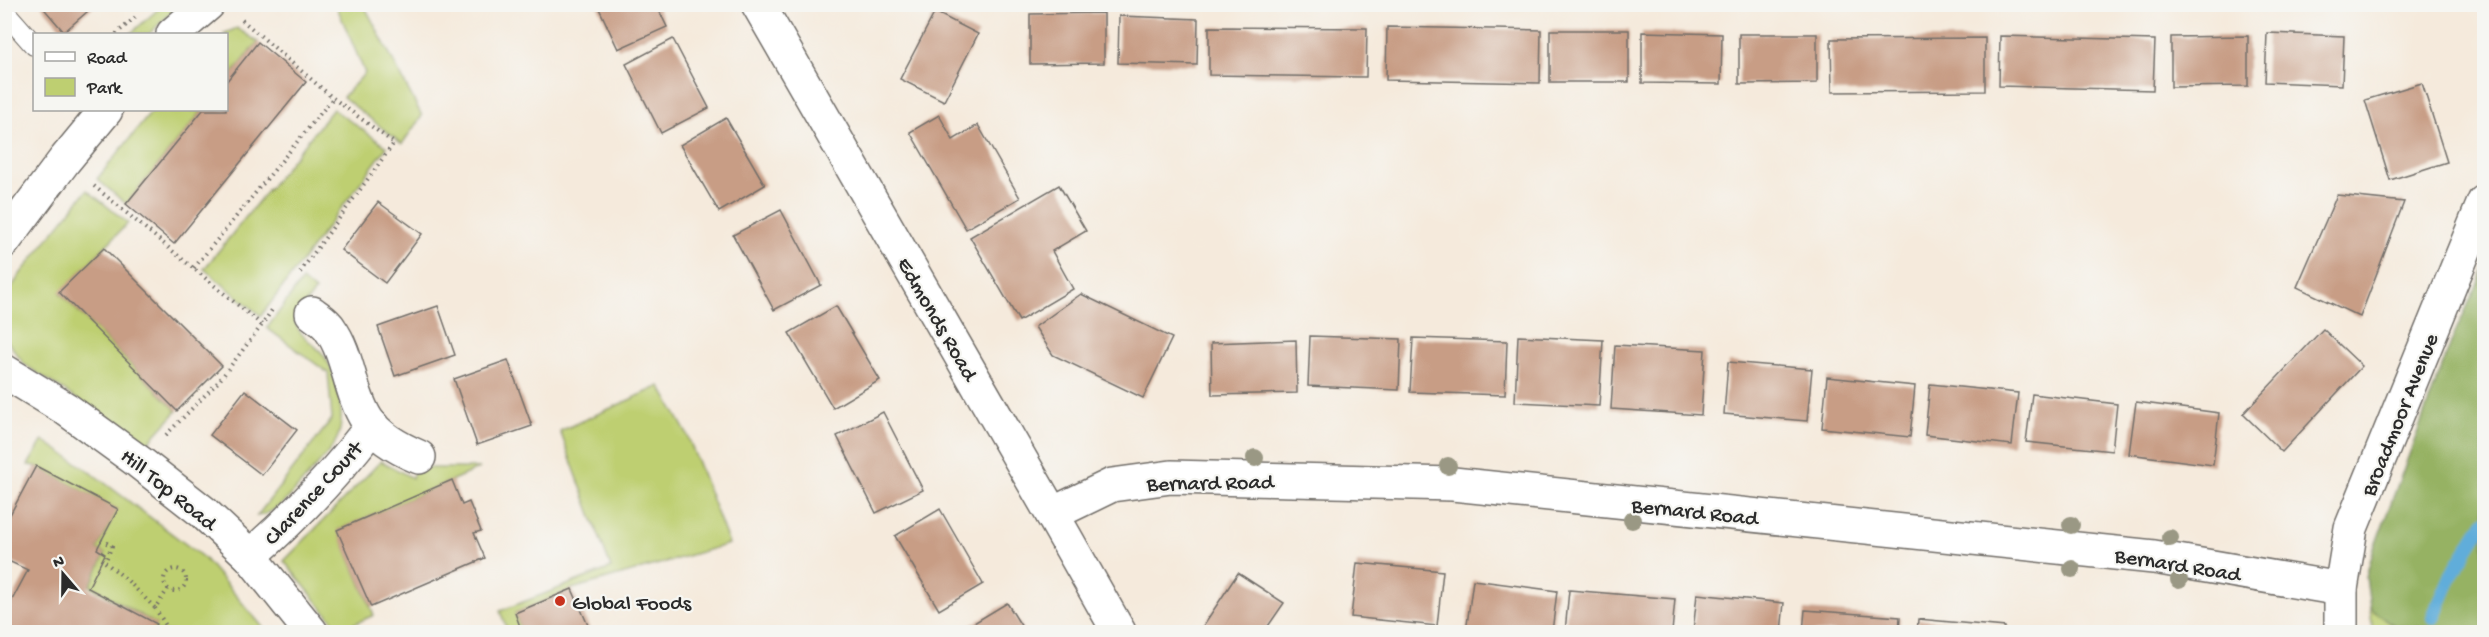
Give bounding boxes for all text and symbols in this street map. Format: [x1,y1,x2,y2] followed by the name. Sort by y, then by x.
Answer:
[33,33,228,111] legend
[87,49,128,70] text: Road
[86,79,123,100] text: Park
[890,254,982,388] street label: Edmonds Road
[2357,330,2446,502] street label: Broadmoor Avenue
[260,436,371,552] street label: Clarence Court
[114,444,222,539] street label: Hill Top Road
[1145,471,1276,499] street label: Bernard Road
[1629,494,1761,534] street label: Bernard Road
[33,544,93,604] north arrow
[2112,544,2244,590] street label: Bernard Road
[51,552,68,574] text: N
[572,592,692,618] place label: Global Foods
[553,594,567,608] marker: Global Foods

